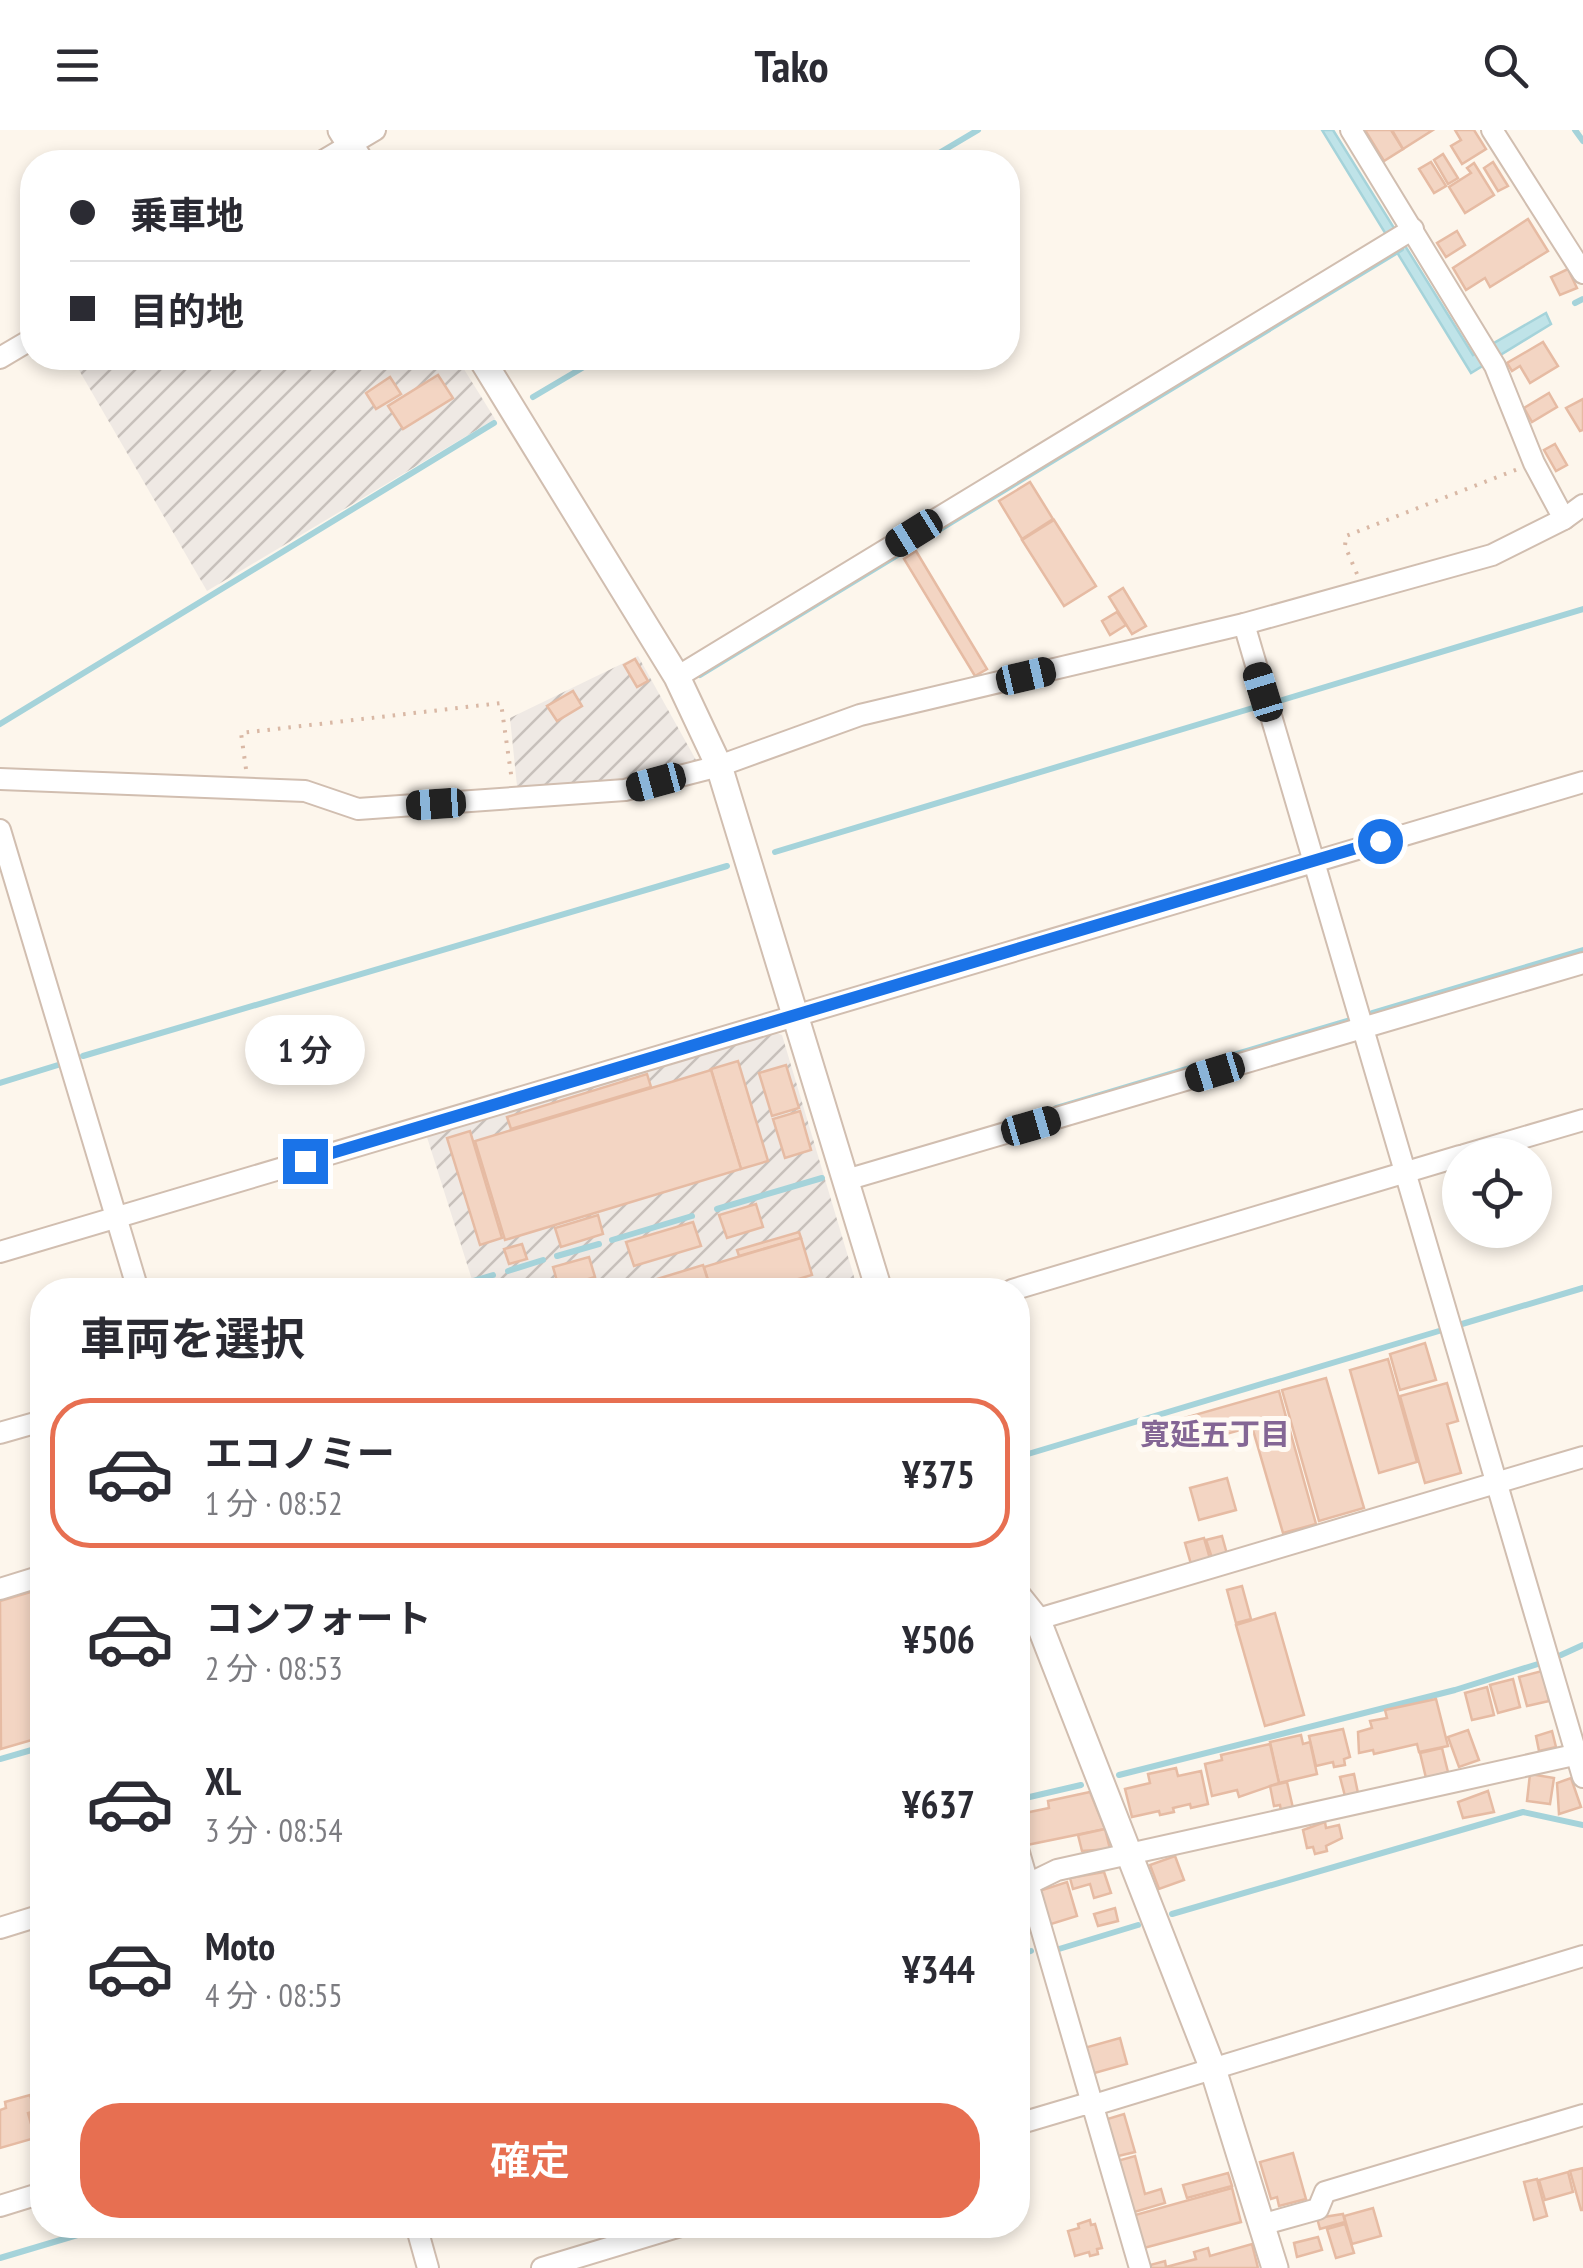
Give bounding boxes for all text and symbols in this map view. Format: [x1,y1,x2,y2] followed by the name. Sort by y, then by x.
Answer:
[754,36,829,94] text: Tako
[50,38,105,93] icon: menu
[1478,38,1533,93] icon: search
[130,190,244,239] text: 乗車地
[130,286,244,335] text: 目的地
[881,504,947,562] car
[993,655,1059,697] car
[1240,659,1286,725] car
[623,760,689,804] car
[405,787,467,821] car
[1358,819,1403,864] route start
[245,1016,365,1086] callout: 1 分
[278,1029,332,1071] text: 1 分
[1182,1049,1248,1095] car
[998,1103,1064,1149] car
[1442,1138,1552,1248] map controls
[1442,1138,1552,1248] button: locate
[283,1139,328,1184] route end
[80,1309,305,1367] text: 車両を選択
[1140,1414,1290,1453] district label: 寛延五丁目
[85,1428,175,1518] icon: car
[205,1428,395,1477] text: エコノミー
[902,1449,975,1498] text: ¥375
[205,1482,343,1524] text: 1 分 · 08:52
[85,1593,175,1683] icon: car
[205,1593,432,1642] text: コンフォート
[902,1614,975,1663] text: ¥506
[205,1647,343,1689] text: 2 分 · 08:53
[205,1756,241,1805] text: XL
[85,1758,175,1848] icon: car
[902,1779,975,1828] text: ¥637
[205,1809,343,1851] text: 3 分 · 08:54
[205,1921,275,1970] text: Moto
[85,1923,175,2013] icon: car
[902,1944,975,1993] text: ¥344
[205,1974,343,2016] text: 4 分 · 08:55
[80,2103,980,2218] button: 確定

